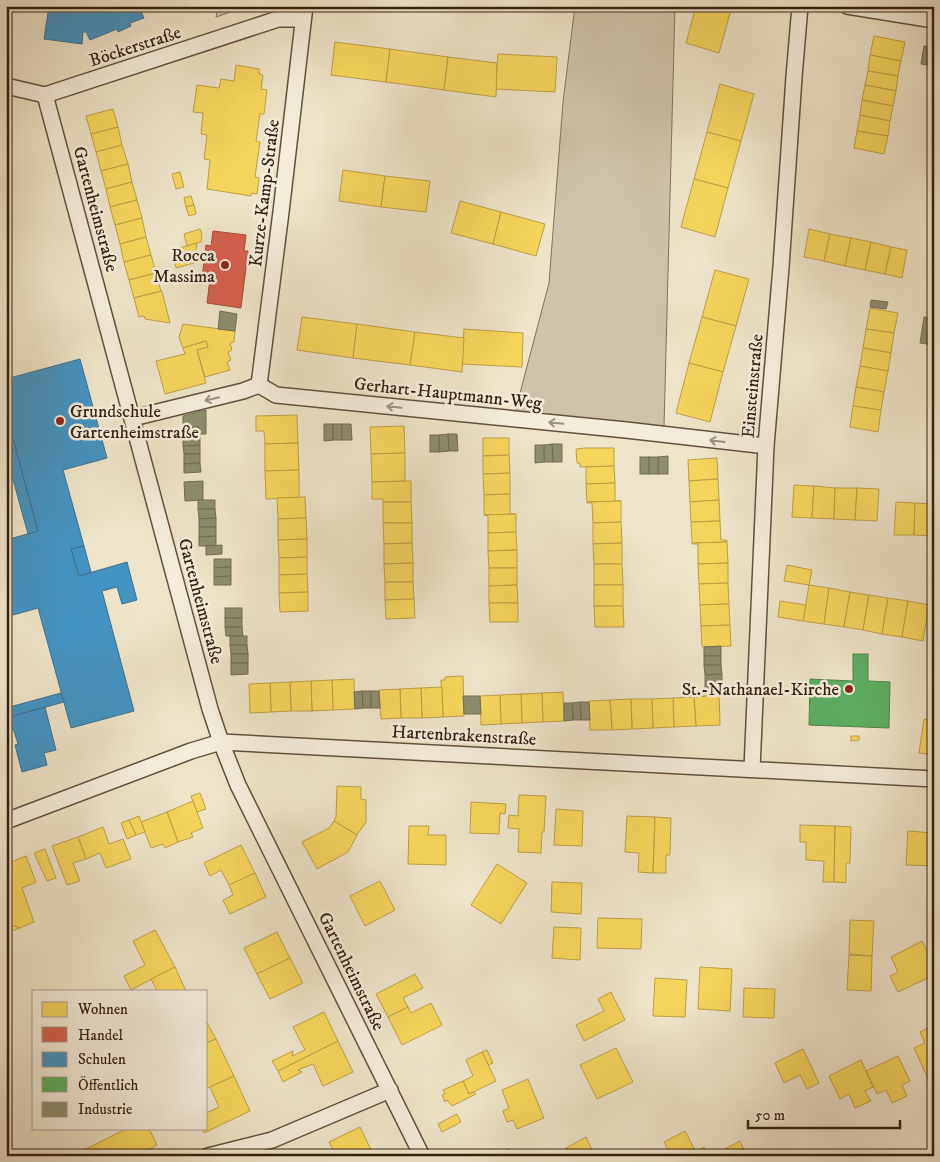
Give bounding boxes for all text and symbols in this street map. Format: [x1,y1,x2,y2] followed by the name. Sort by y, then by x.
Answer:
[87,22,184,72] street label: Böckerstraße
[245,118,285,268] street label: Kurze-Kamp-Straße
[68,144,122,274] street label: Gartenheimstraße
[153,245,215,288] place label: Rocca Massima
[219,259,231,271] marker: Rocca Massima
[737,333,769,439] street label: Einsteinstraße
[353,373,543,415] street label: Gerhart-Hauptmann-Weg
[204,395,220,404] one-way arrow
[70,401,199,444] place label: Grundschule Gartenheimstraße
[386,402,402,412] one-way arrow
[54,415,66,427] marker: Grundschule Gartenheimstraße
[548,418,564,428] one-way arrow
[710,436,726,446] one-way arrow
[173,536,227,666] street label: Gartenheimstraße
[682,679,839,701] place label: St.-Nathanael-Kirche
[843,683,855,695] marker: St.-Nathanael-Kirche
[391,721,537,751] street label: Hartenbrakenstraße
[313,909,389,1034] street label: Gartenheimstraße
[32,990,208,1130] legend
[77,1000,128,1019] text: Wohnen
[78,1026,123,1045] text: Handel
[78,1050,126,1069] text: Schulen
[78,1076,139,1095] text: Öffentlich
[748,1097,900,1129] scale bar
[78,1100,132,1119] text: Industrie
[755,1106,785,1125] text: 50 m

